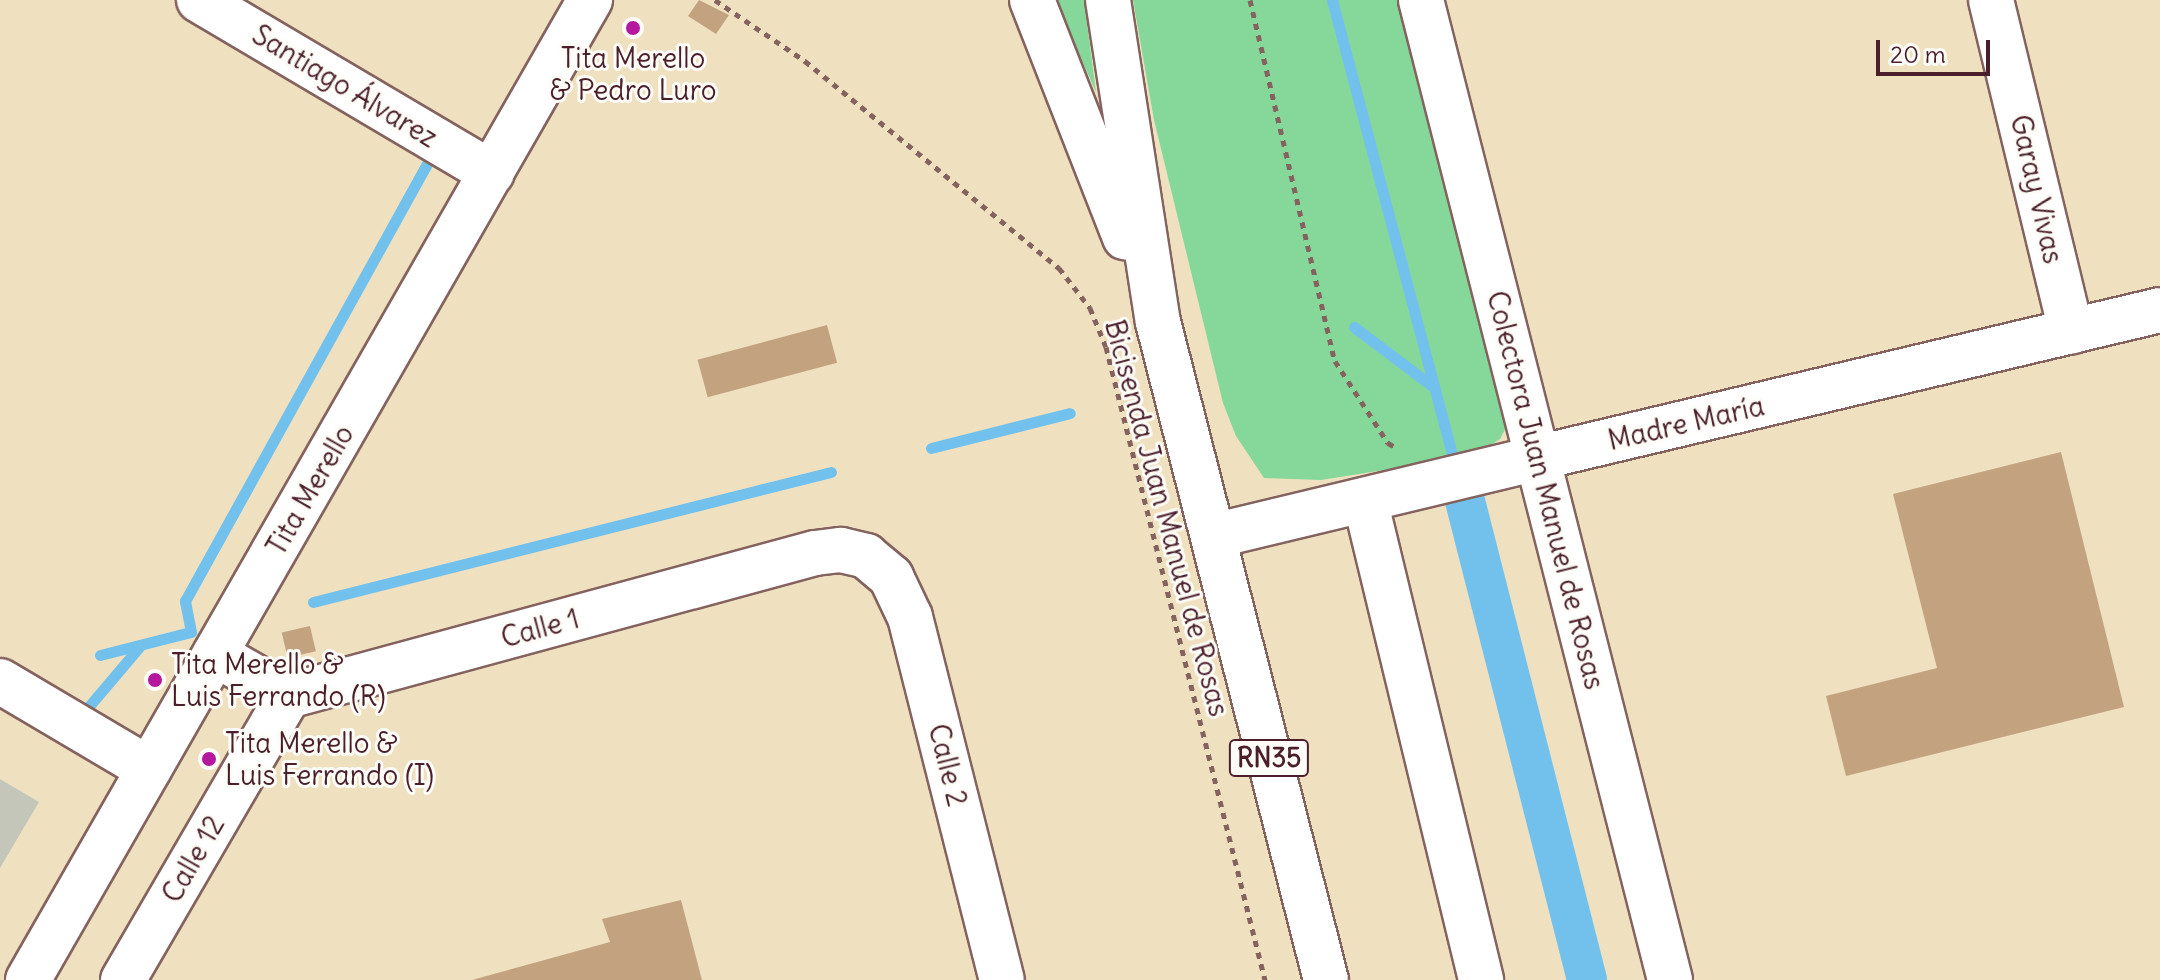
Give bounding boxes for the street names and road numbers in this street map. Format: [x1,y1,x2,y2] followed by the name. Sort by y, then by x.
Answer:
[246,18,444,154] street label: Santiago Álvarez
[2004,111,2070,267] street label: Garay Vivas
[1480,287,1612,693] street label: Colectora Juan Manuel de Rosas
[1098,316,1236,720] street label: Bicisenda Juan Manuel de Rosas
[1605,389,1767,457] street label: Madre María
[259,419,361,561] street label: Tita Merello
[497,601,583,655] street label: Calle 1
[922,720,974,810] street label: Calle 2
[1227,736,1311,780] road number: RN35
[155,809,231,909] street label: Calle 12

